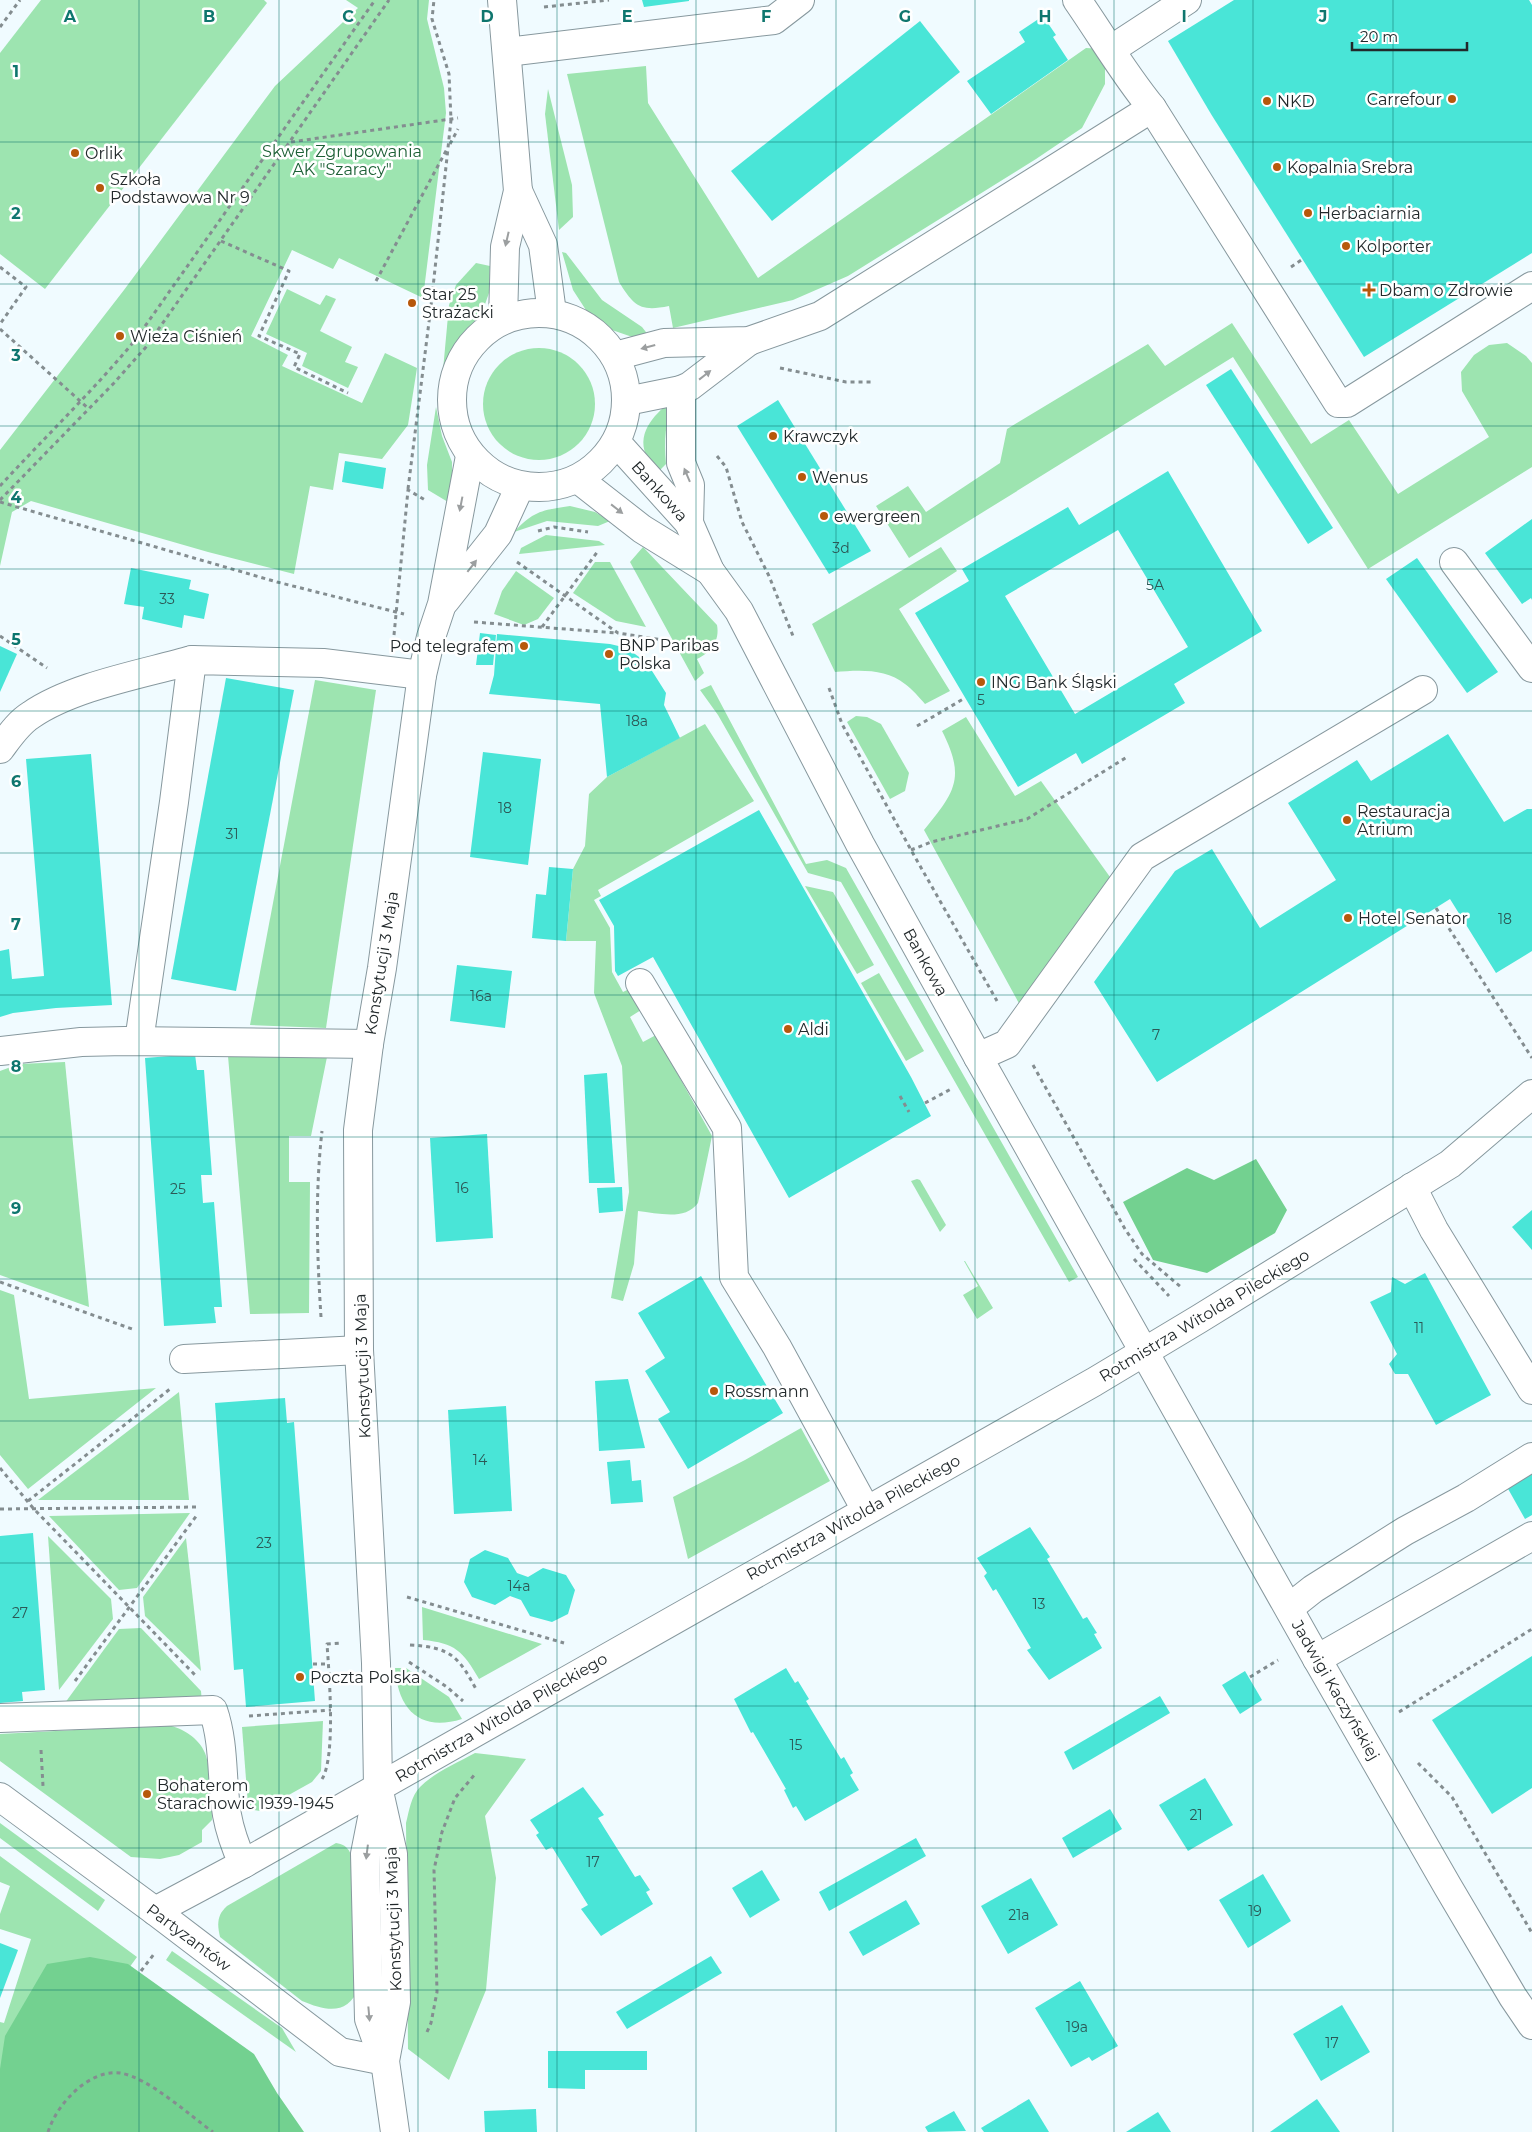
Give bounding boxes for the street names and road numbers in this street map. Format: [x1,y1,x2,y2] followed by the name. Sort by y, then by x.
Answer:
[628,457,692,525] street label: Bankowa
[361,890,402,1036] street label: Konstytucji 3 Maja
[899,925,952,999] street label: Bankowa
[1096,1245,1313,1386] street label: Rotmistrza Witolda Pileckiego
[350,1293,375,1439] street label: Konstytucji 3 Maja
[743,1451,964,1584] street label: Rotmistrza Witolda Pileckiego
[1287,1616,1383,1764] street label: Jadwigi Kaczyńskiej
[392,1649,611,1786] street label: Rotmistrza Witolda Pileckiego
[381,1846,406,1992] street label: Konstytucji 3 Maja
[143,1900,234,1975] street label: Partyzantów

